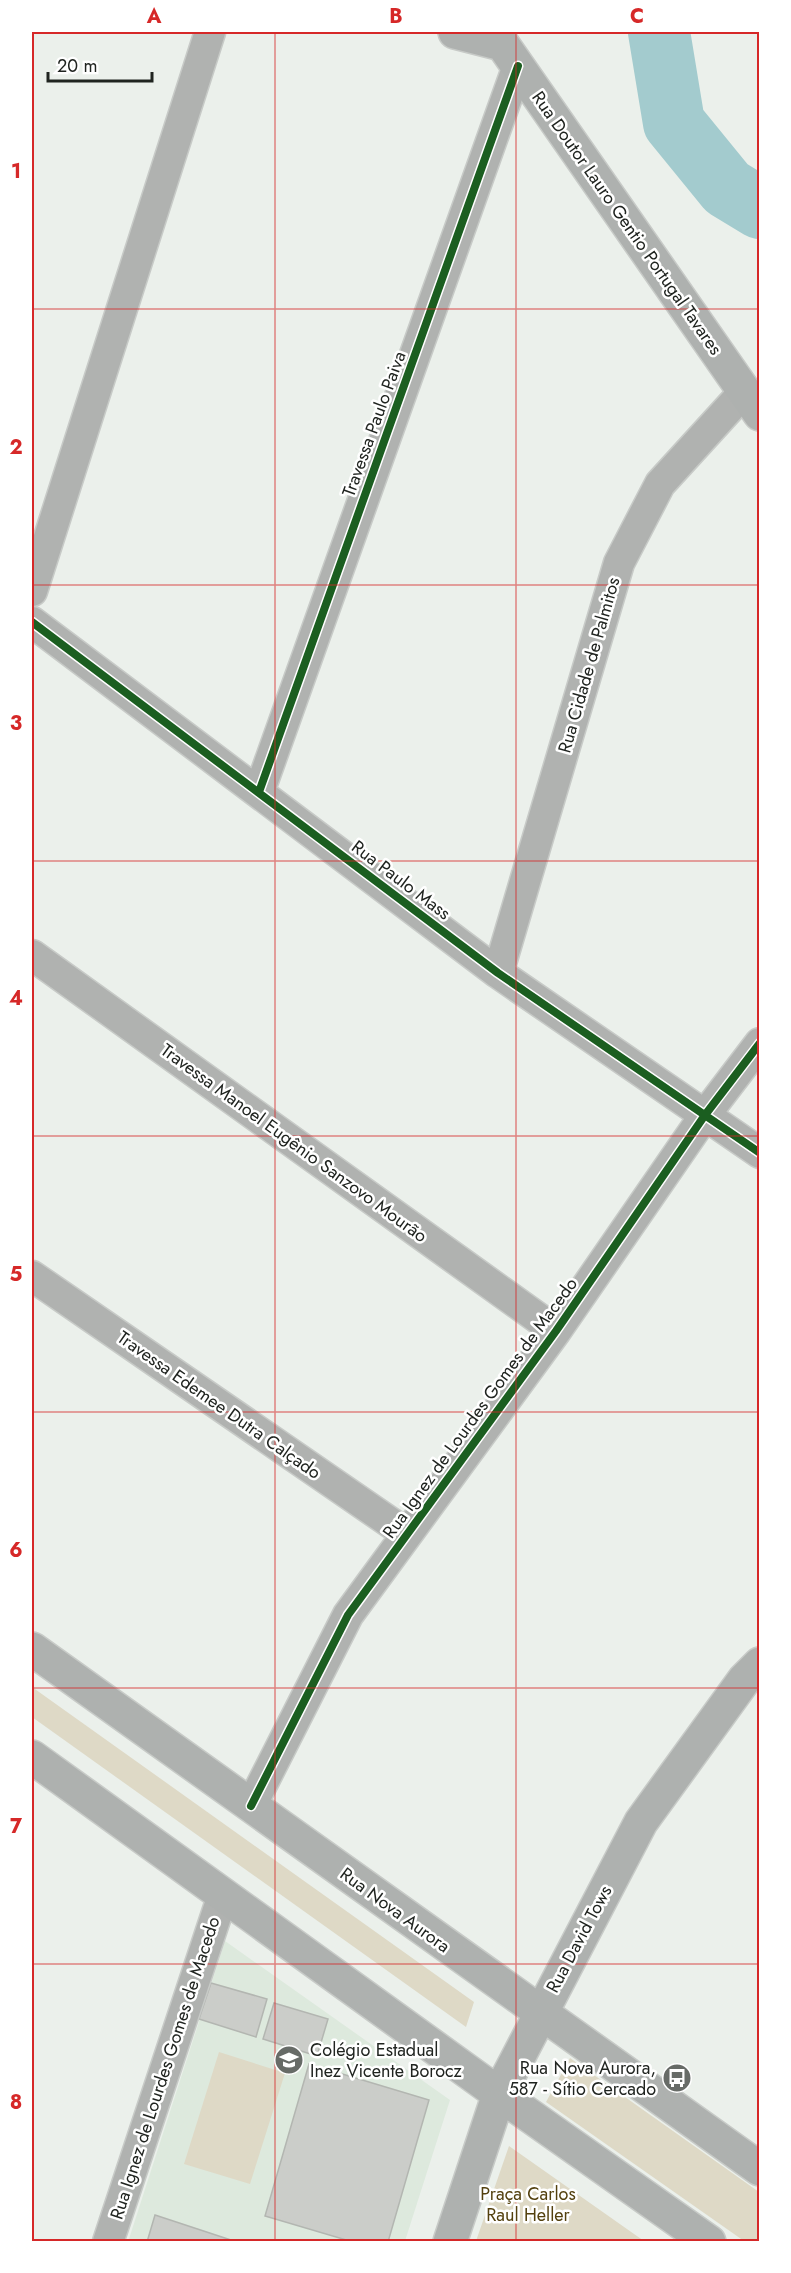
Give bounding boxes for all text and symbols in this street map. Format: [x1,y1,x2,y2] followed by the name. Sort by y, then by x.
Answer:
[146,2,162,31] text: A
[389,2,403,31] text: B
[630,2,644,31] text: C
[48,45,152,83] scale bar
[57,53,97,79] text: 20 m
[526,86,728,360] street label: Rua Doutor Lauro Gentio Portugal Tavares
[11,157,21,186] text: 1
[336,348,412,500] street label: Travessa Paulo Paiva
[9,433,23,462] text: 2
[551,574,627,756] street label: Rua Cidade de Palmitos
[10,709,22,738] text: 3
[346,834,456,926] street label: Rua Paulo Mass
[9,984,23,1013] text: 4
[155,1037,433,1249] street label: Travessa Manoel Eugênio Sanzovo Mourão
[10,1260,23,1289] text: 5
[376,1272,584,1544] street label: Rua Ignez de Lourdes Gomes de Macedo
[112,1325,326,1486] street label: Travessa Edemee Dutra Calçado
[9,1536,23,1565] text: 6
[10,1812,23,1841] text: 7
[335,1861,455,1959] street label: Rua Nova Aurora
[540,1881,618,1997] street label: Rua David Tows
[104,1913,226,2223] street label: Rua Ignez de Lourdes Gomes de Macedo
[310,2037,463,2084] place label: Colégio Estadual Inez Vicente Borocz
[273,2044,305,2076] school or university icon: Colégio Estadual Inez Vicente Borocz
[509,2055,656,2102] place label: Rua Nova Aurora, 587 - Sítio Cercado
[661,2062,693,2094] bus stop icon: Rua Nova Aurora, 587 - Sítio Cercado
[10,2088,22,2117] text: 8
[480,2181,576,2228] park label: Praça Carlos Raul Heller

